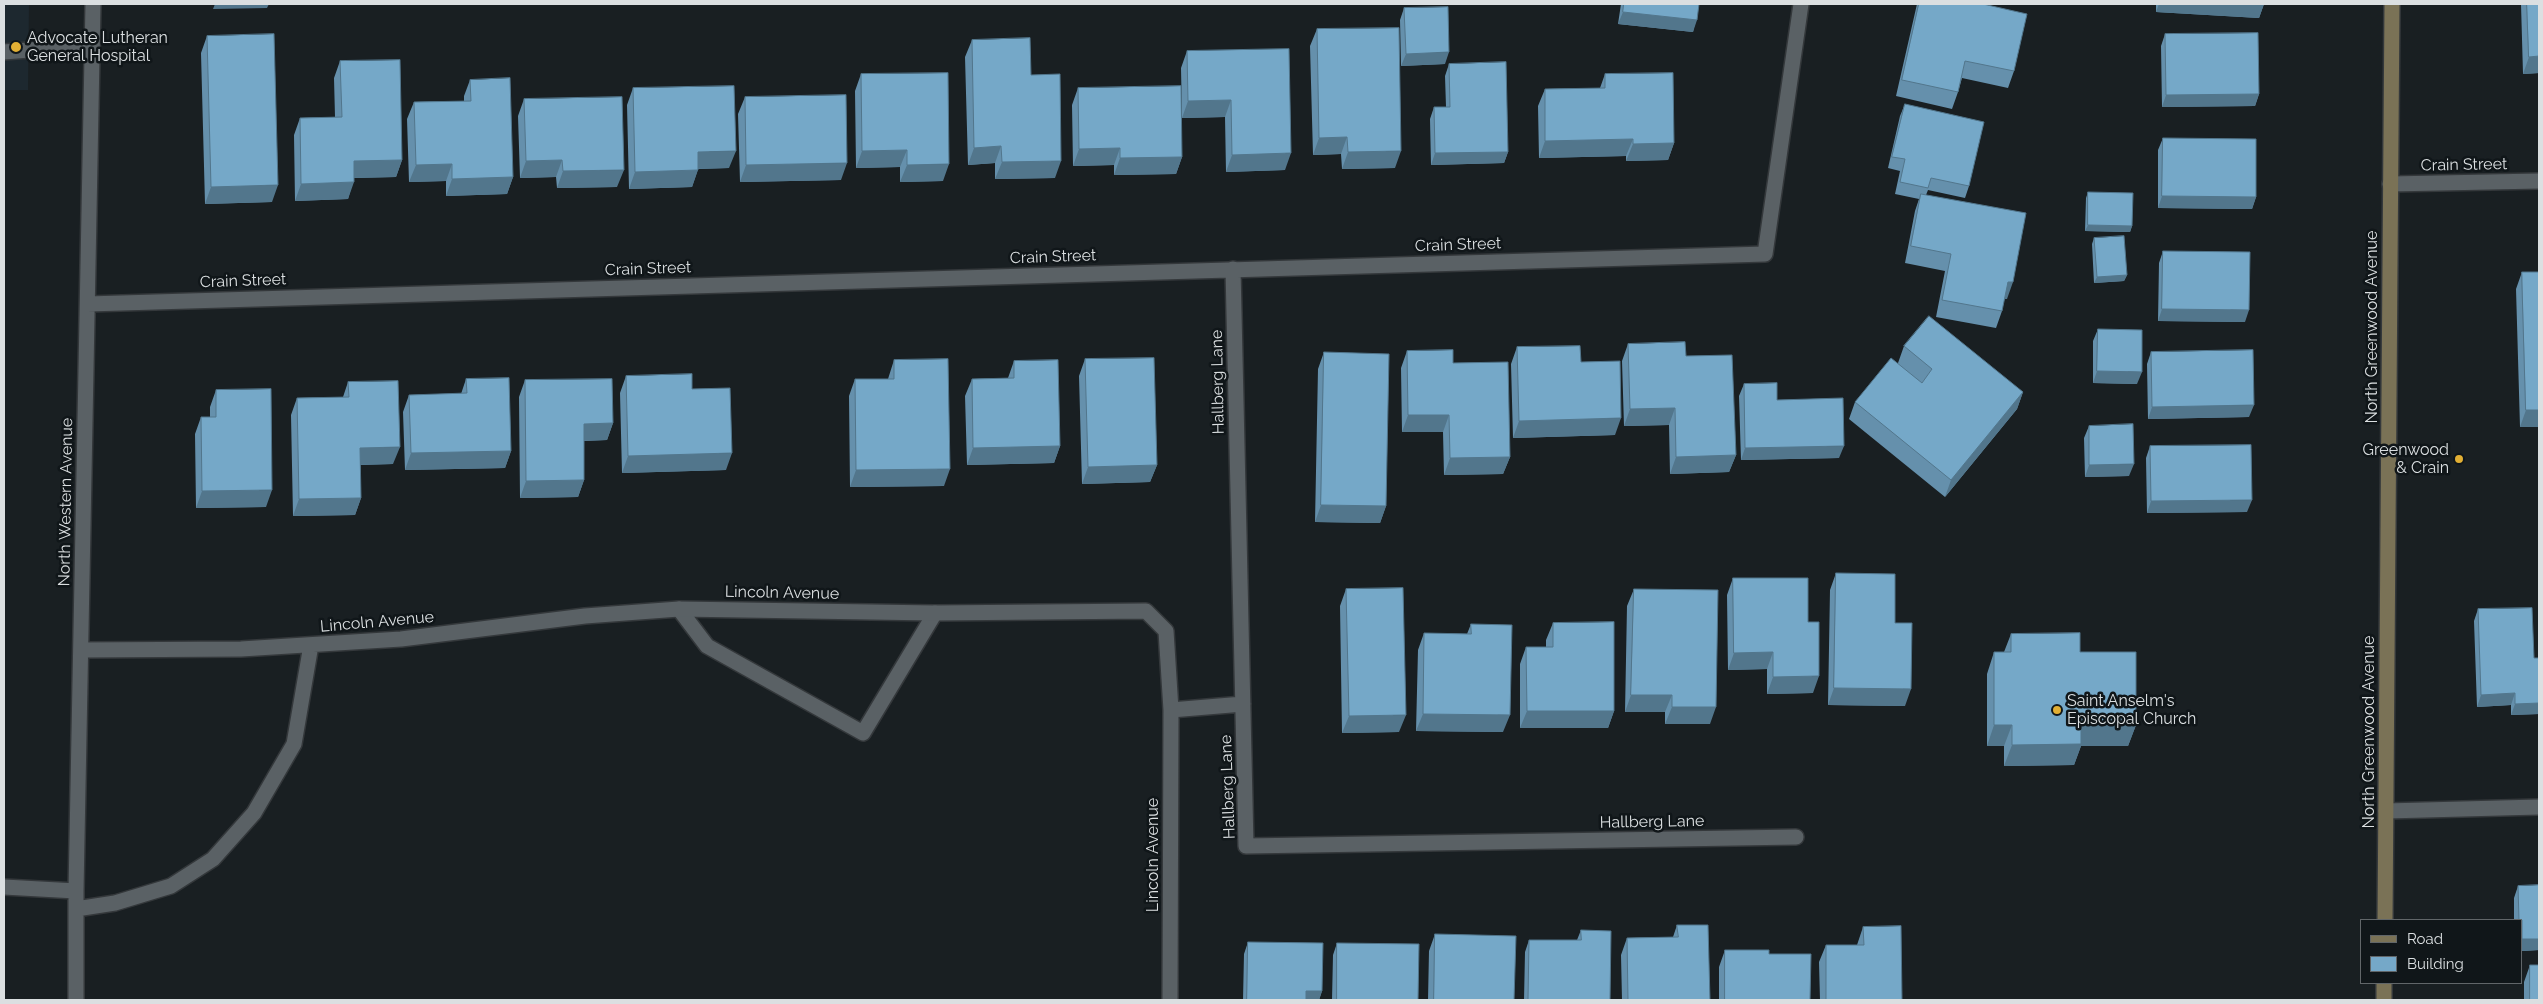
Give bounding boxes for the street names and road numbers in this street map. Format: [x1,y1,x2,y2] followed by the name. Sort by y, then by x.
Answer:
[2421,155,2507,175] street label: Crain Street
[2362,231,2382,423] street label: North Greenwood Avenue
[1414,234,1502,256] street label: Crain Street
[1009,246,1097,268] street label: Crain Street
[604,258,692,280] street label: Crain Street
[199,270,287,292] street label: Crain Street
[1207,330,1229,434] street label: Hallberg Lane
[55,418,77,586] street label: North Western Avenue
[725,582,839,604] street label: Lincoln Avenue
[319,607,435,637] street label: Lincoln Avenue
[2359,636,2379,828] street label: North Greenwood Avenue
[1217,734,1239,840] street label: Hallberg Lane
[1143,798,1163,912] street label: Lincoln Avenue
[1600,811,1704,833] street label: Hallberg Lane

